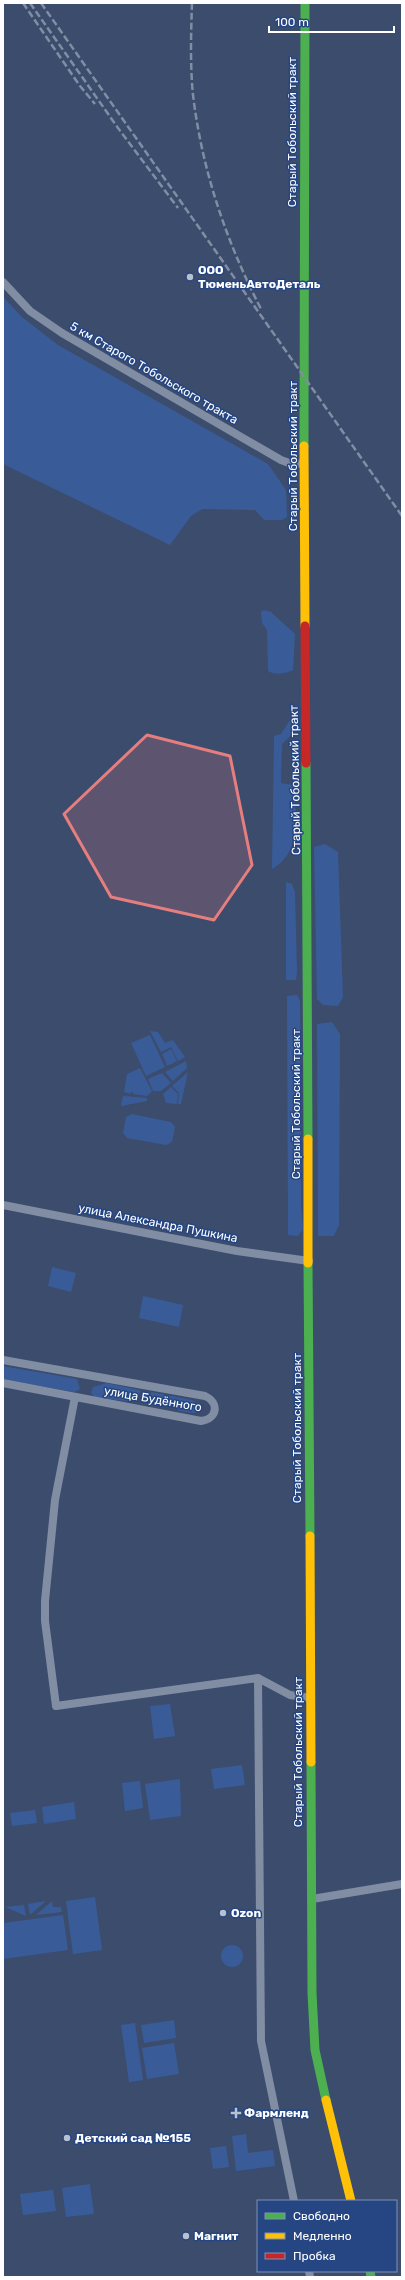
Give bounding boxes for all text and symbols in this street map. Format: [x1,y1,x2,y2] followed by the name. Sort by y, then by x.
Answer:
[269,8,394,34] scale bar
[275,15,309,29] text: 100 m
[285,57,299,207] street label: Старый Тобольский тракт
[198,263,321,291] place label: ООО ТюменьАвтоДеталь
[185,272,195,282] marker: ООО ТюменьАвтоДеталь
[68,319,240,427] street label: 5 км Старого Тобольского тракта
[286,381,300,531] street label: Старый Тобольский тракт
[287,705,303,855] street label: Старый Тобольский тракт
[289,1029,303,1179] street label: Старый Тобольский тракт
[77,1201,239,1245] street label: улица Александра Пушкина
[290,1353,304,1503] street label: Старый Тобольский тракт
[103,1384,203,1415] street label: улица Будённого
[291,1677,305,1827] street label: Старый Тобольский тракт
[231,1906,261,1920] place label: Ozon
[218,1908,228,1918] marker: Ozon
[244,2106,309,2120] place label: Фармленд
[231,2108,241,2118] marker: Фармленд
[75,2131,191,2145] place label: Детский сад №155
[62,2133,72,2143] marker: Детский сад №155
[257,2200,397,2272] legend
[293,2209,350,2223] text: Свободно
[194,2229,239,2243] place label: Магнит
[293,2229,352,2243] text: Медленно
[181,2231,191,2241] marker: Магнит
[293,2249,336,2263] text: Пробка

